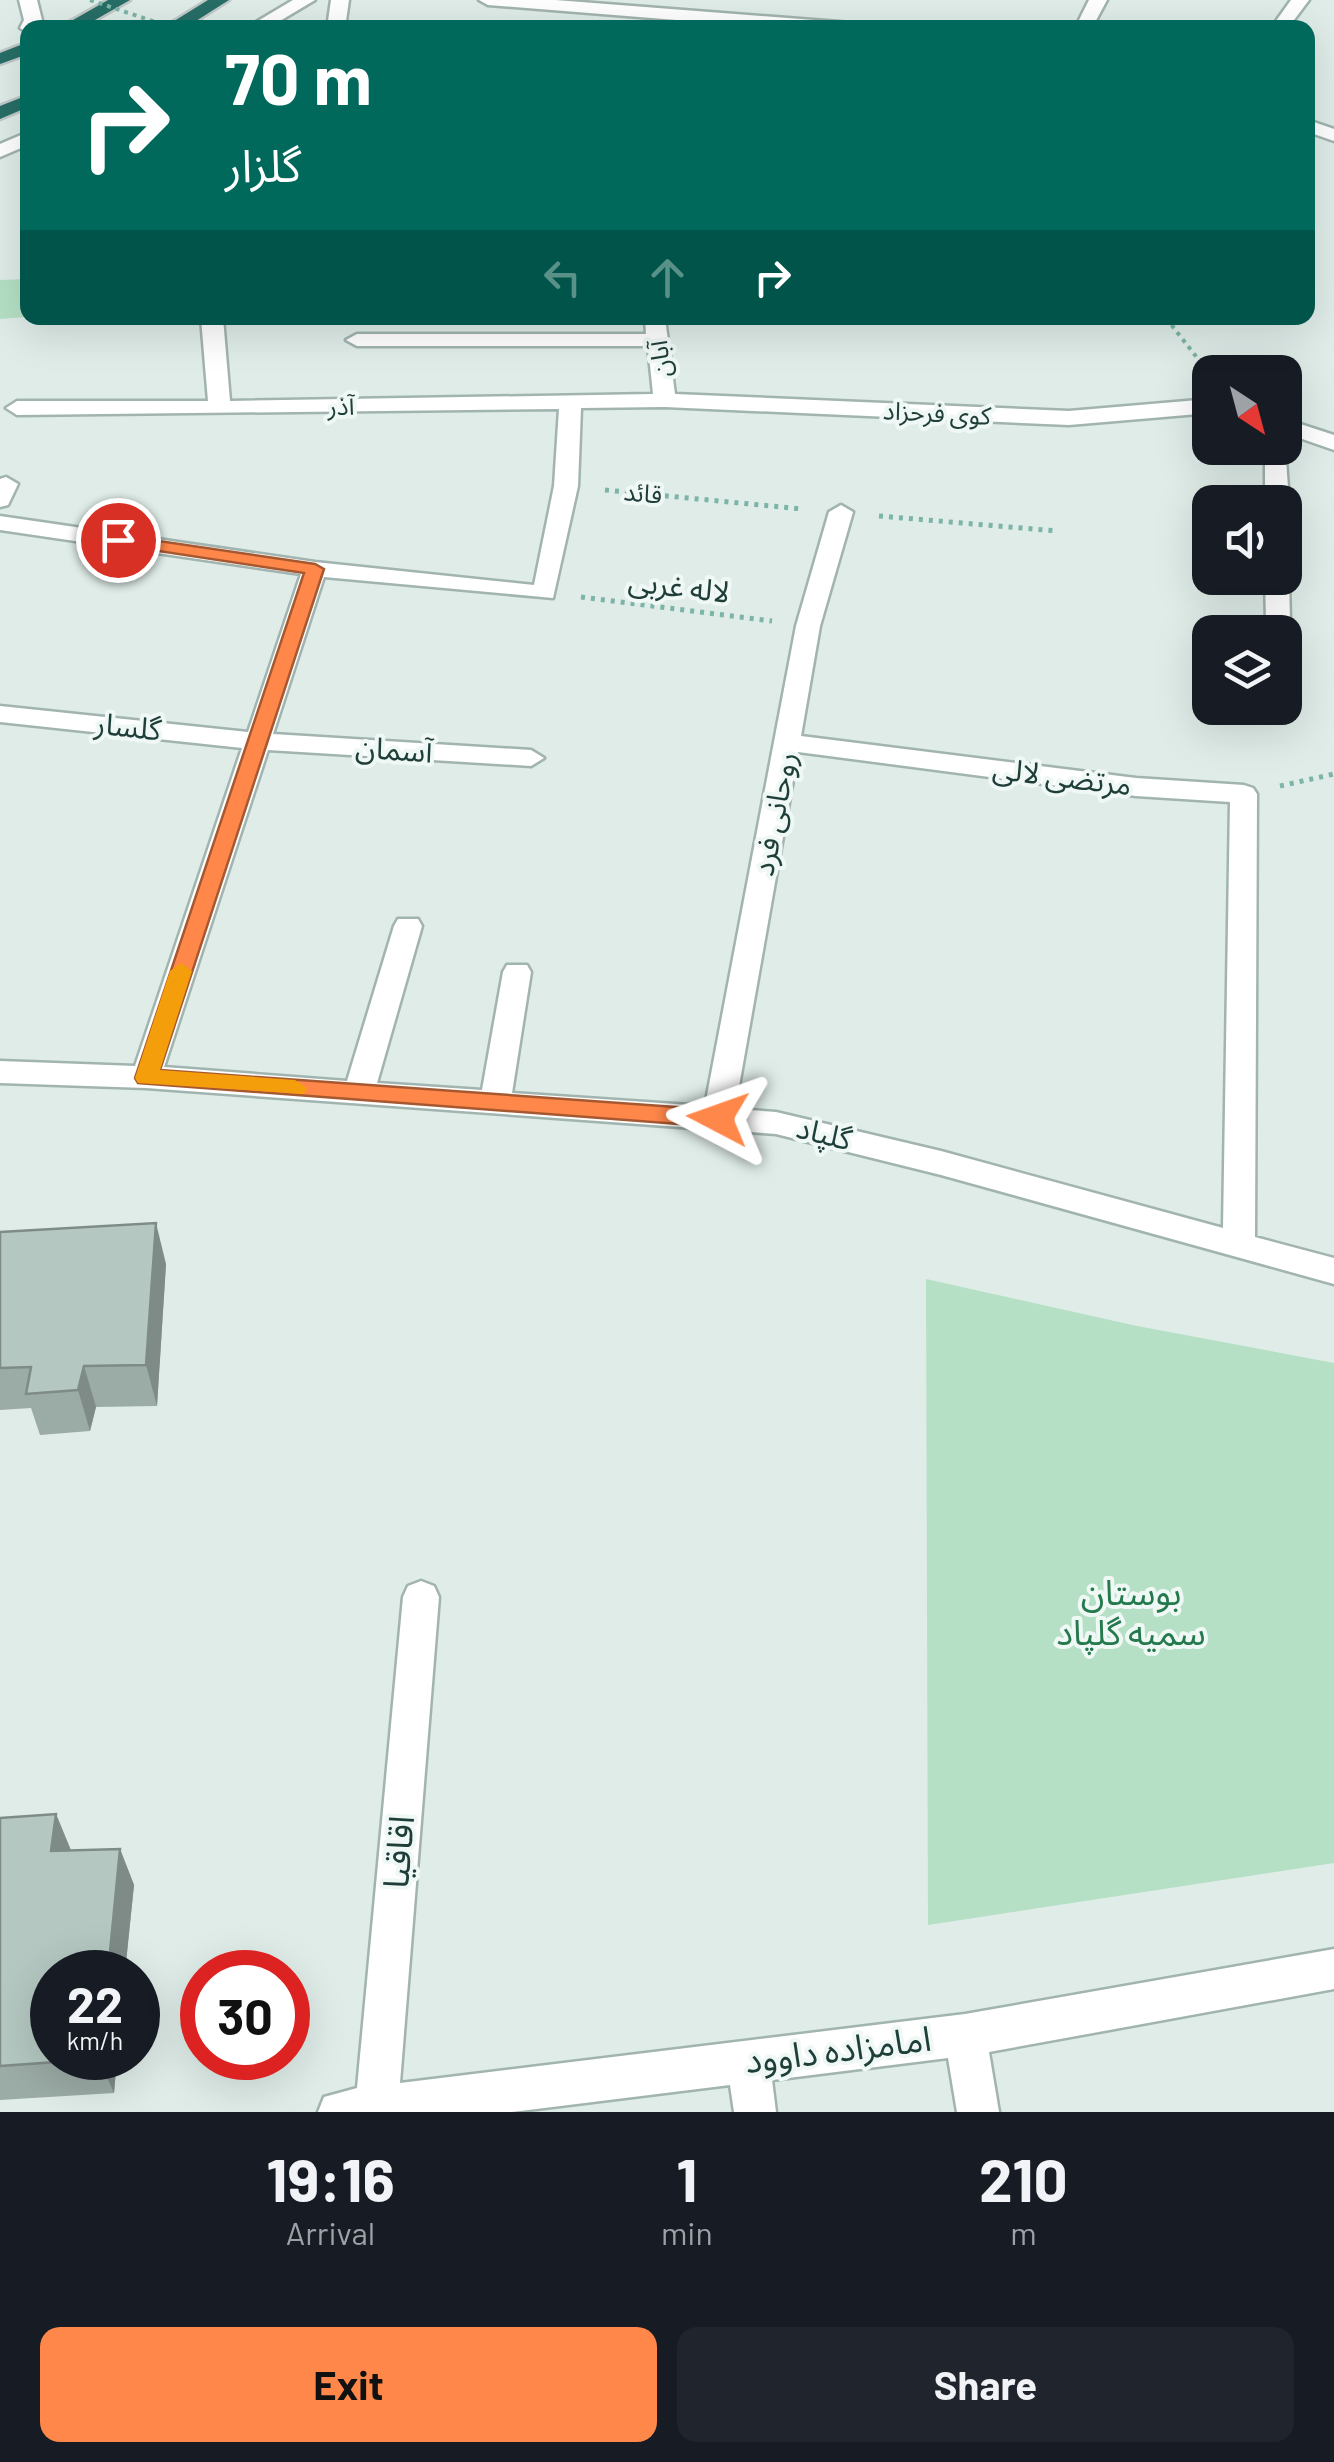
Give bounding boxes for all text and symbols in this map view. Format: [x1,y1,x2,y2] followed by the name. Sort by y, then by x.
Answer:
[225,35,372,119] text: 70 m
[60,60,190,190] icon: right
[225,137,301,191] text: گلزار
[535,250,590,305] icon: left
[640,250,695,305] icon: ahead
[745,250,800,305] icon: right
[642,337,677,379] street label: آبان
[1192,355,1302,465] north arrow
[1192,355,1302,725] map controls
[326,390,356,421] street label: آذر
[882,394,992,431] street label: کوی فرحزاد
[623,475,664,509] street label: قائد
[1192,485,1302,595] button: sound
[76,498,161,583] pin
[91,513,146,568] icon: arrive
[626,561,732,610] street label: لاله غربی
[1192,615,1302,725] button: layers
[92,704,164,747] street label: گلسار
[354,727,435,770] street label: آسمان
[743,749,804,879] street label: روحانی فرد
[991,749,1134,802] street label: مرتضی لالی
[666,1066,770,1170] position arrow
[792,1108,856,1160] street label: گلپاد
[1056,1570,1206,1655] park label: بوستان سمیه گلپاد
[373,1814,421,1890] street label: اقاقیا
[180,1950,310,2080] speed limit sign: 30
[67,1973,123,2033] text: 22
[742,2016,933,2081] street label: امامزاده داوود
[67,2025,123,2055] text: km/h
[266,2142,395,2214] text: 19:16
[676,2142,697,2214] text: 1
[979,2142,1068,2214] text: 210
[286,2213,375,2251] text: Arrival
[661,2213,713,2251] text: min
[1010,2213,1037,2251] text: m
[40,2327,657,2442] button: Exit
[677,2327,1294,2442] button: Share

